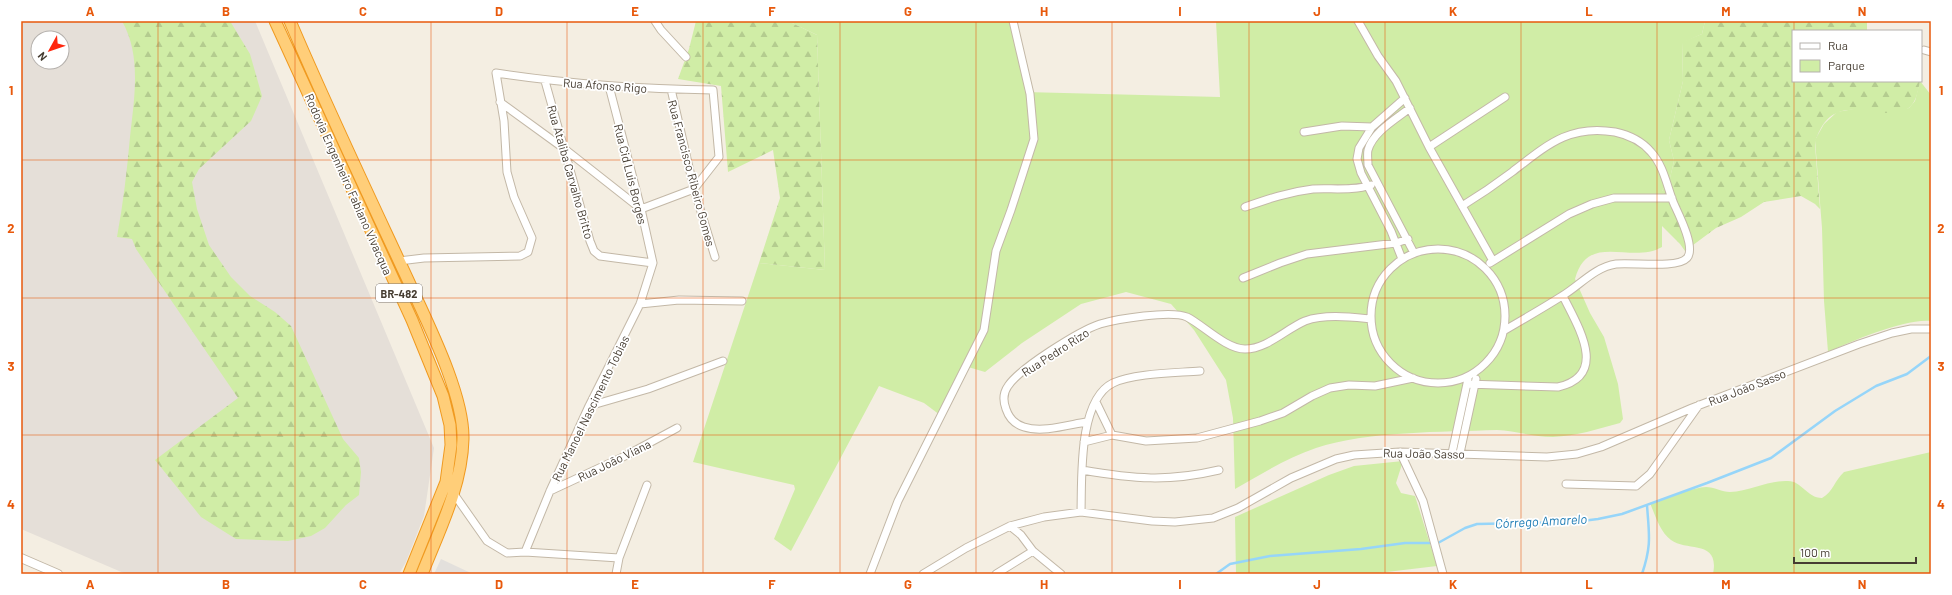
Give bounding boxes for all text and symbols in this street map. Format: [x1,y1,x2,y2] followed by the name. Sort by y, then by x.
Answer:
[86,3,95,19] text: A
[222,3,230,19] text: B
[359,3,367,19] text: C
[495,3,503,19] text: D
[631,3,639,19] text: E
[768,3,776,19] text: F
[904,3,912,19] text: G
[1040,3,1048,19] text: H
[1178,3,1182,19] text: I
[1313,3,1321,19] text: J
[1449,3,1457,19] text: K
[1585,3,1593,19] text: L
[1721,3,1731,19] text: M
[1858,3,1866,19] text: N
[30,30,70,70] north arrow
[1792,30,1922,82] legend
[1828,38,1848,52] text: Rua
[35,50,49,64] text: N
[1828,58,1865,72] text: Parque
[562,75,648,95] street label: Rua Afonso Rigo
[9,82,13,98] text: 1
[1939,82,1943,98] text: 1
[303,91,395,277] street label: Rodovia Engenheiro Fabiano Vivacqua
[666,98,718,248] street label: Rua Francisco Ribeiro Gomes
[545,103,597,241] street label: Rua Ataliba Carvalho Britto
[612,122,650,226] street label: Rua Cid Luis Borges
[7,220,15,236] text: 2
[1937,220,1945,236] text: 2
[376,284,422,302] road number: BR-482
[1019,325,1091,379] street label: Rua Pedro Rizo
[548,333,632,483] street label: Rua Manoel Nascimento Tobias
[7,358,15,374] text: 3
[1937,358,1945,374] text: 3
[1706,366,1788,408] street label: Rua João Sasso
[575,436,653,484] street label: Rua João Viana
[1383,445,1465,461] street label: Rua João Sasso
[7,496,15,512] text: 4
[1937,496,1945,512] text: 4
[1494,511,1588,531] water label: Córrego Amarelo
[1794,539,1916,565] scale bar
[1800,545,1830,559] text: 100 m
[86,576,95,592] text: A
[222,576,230,592] text: B
[359,576,367,592] text: C
[495,576,503,592] text: D
[631,576,639,592] text: E
[768,576,776,592] text: F
[904,576,912,592] text: G
[1040,576,1048,592] text: H
[1178,576,1182,592] text: I
[1313,576,1321,592] text: J
[1449,576,1457,592] text: K
[1585,576,1593,592] text: L
[1721,576,1731,592] text: M
[1858,576,1866,592] text: N

